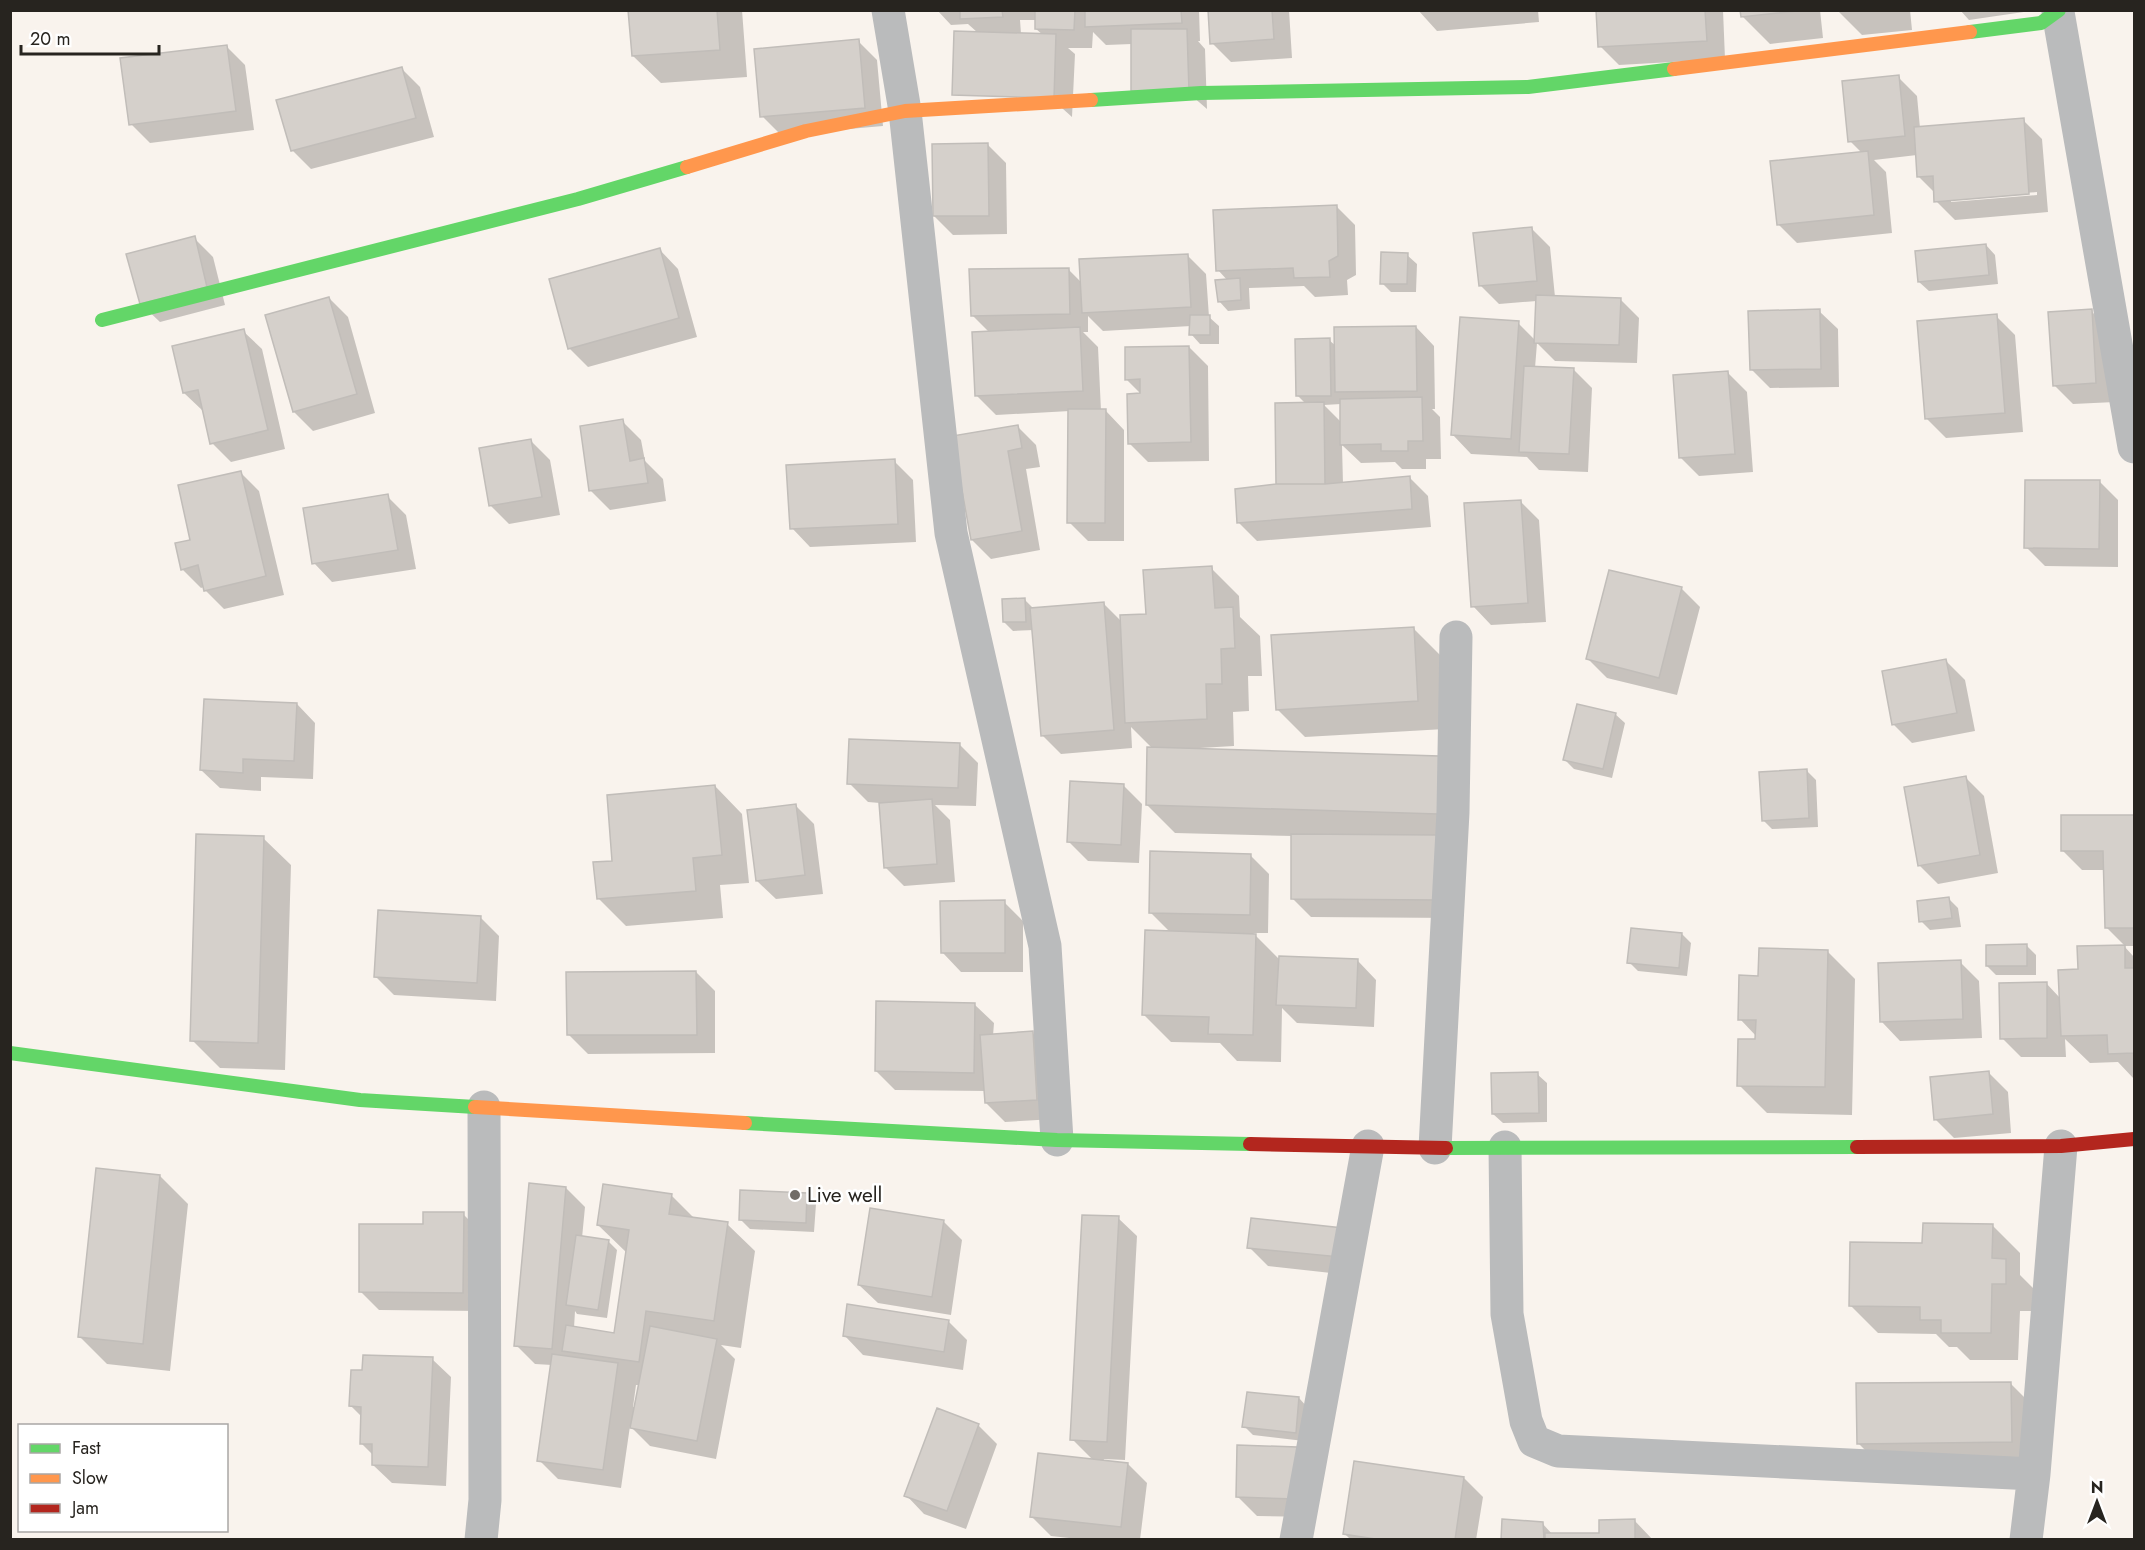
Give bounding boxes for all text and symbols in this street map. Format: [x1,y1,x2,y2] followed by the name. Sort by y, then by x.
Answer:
[21,18,159,56] scale bar
[30,26,70,52] text: 20 m
[807,1180,882,1210] place label: Live well
[788,1188,802,1202] marker: Live well
[18,1424,228,1532] legend
[72,1435,101,1461] text: Fast
[72,1465,109,1491] text: Slow
[2067,1472,2127,1532] north arrow
[2091,1476,2103,1499] text: N
[70,1495,99,1521] text: Jam

